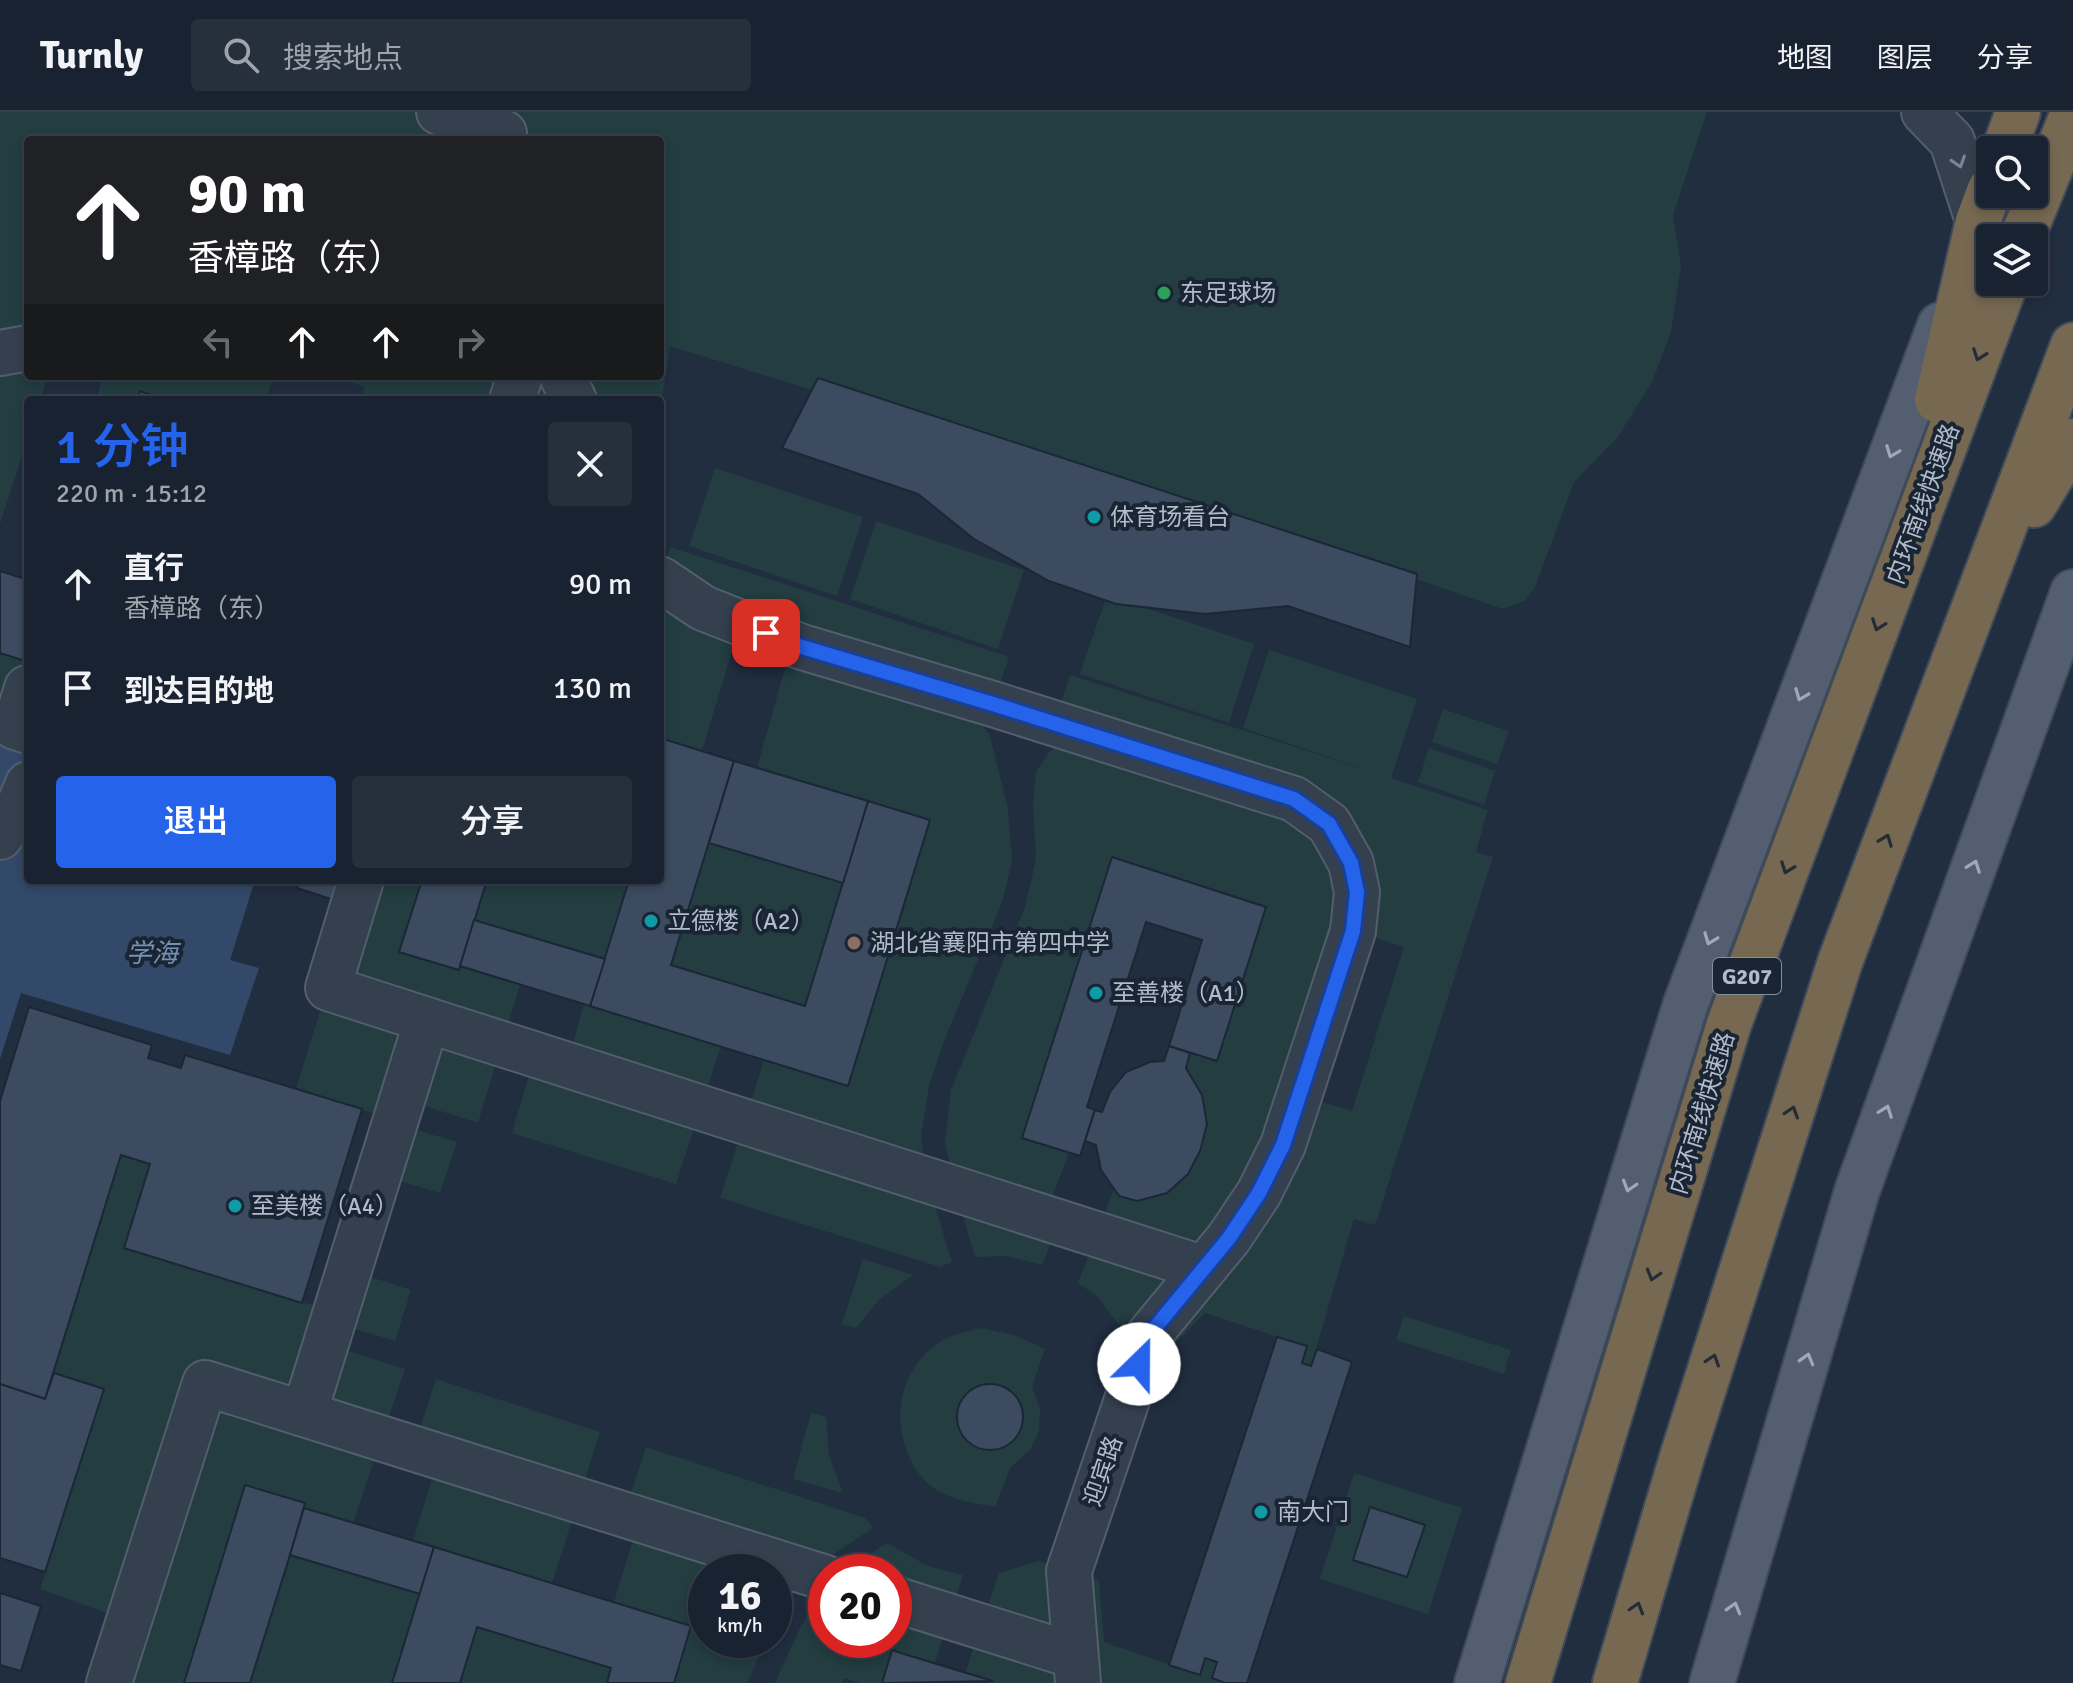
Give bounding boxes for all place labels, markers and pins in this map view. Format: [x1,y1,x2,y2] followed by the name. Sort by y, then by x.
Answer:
[1180,278,1276,308] place label: 东足球场
[1155,284,1173,302] marker: 东足球场
[1110,502,1230,532] place label: 体育场看台
[1085,508,1103,526] marker: 体育场看台
[732,599,800,667] pin
[667,906,815,936] place label: 立德楼（A2）
[642,912,660,930] marker: 立德楼（A2）
[870,928,1110,958] place label: 湖北省襄阳市第四中学
[845,934,863,952] marker: 湖北省襄阳市第四中学
[1112,978,1260,1008] place label: 至善楼（A1）
[1087,984,1105,1002] marker: 至善楼（A1）
[251,1191,399,1221] place label: 至美楼（A4）
[226,1197,244,1215] marker: 至美楼（A4）
[1277,1497,1349,1527] place label: 南大门
[1252,1503,1270,1521] marker: 南大门

